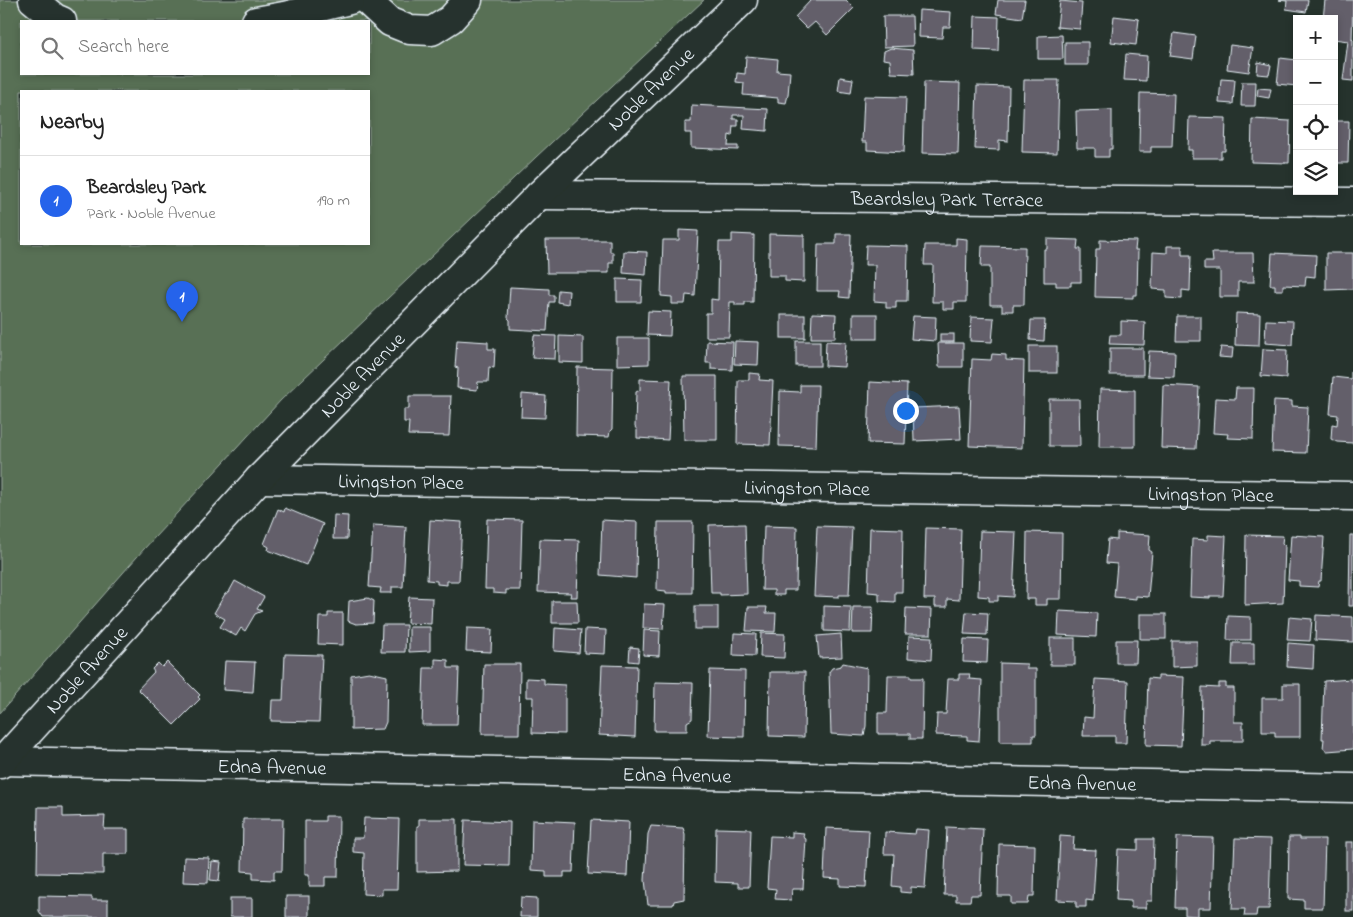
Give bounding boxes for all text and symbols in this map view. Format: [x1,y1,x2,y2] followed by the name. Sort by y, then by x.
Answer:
[1293,15,1338,195] map controls
[1293,15,1338,60] button: +
[20,20,370,75] search box
[38,34,66,62] icon: search
[78,34,169,61] text: Search here
[602,42,702,139] street label: Noble Avenue
[1293,60,1338,105] button: −
[1293,105,1338,150] button: locate
[40,108,104,138] text: Nearby
[1293,150,1338,195] button: layers
[87,175,206,202] text: Beardsley Park
[850,186,1043,216] street label: Beardsley Park Terrace
[53,189,59,213] text: 1
[317,189,350,213] text: 190 m
[87,202,216,226] text: Park · Noble Avenue
[166,281,198,322] pin: 1
[315,327,413,426] street label: Noble Avenue
[893,398,919,424] your location
[338,468,464,499] street label: Livingston Place
[744,475,870,505] street label: Livingston Place
[1148,481,1274,512] street label: Livingston Place
[40,620,136,722] street label: Noble Avenue
[217,753,327,784] street label: Edna Avenue
[622,761,732,793] street label: Edna Avenue
[1027,769,1137,801] street label: Edna Avenue

